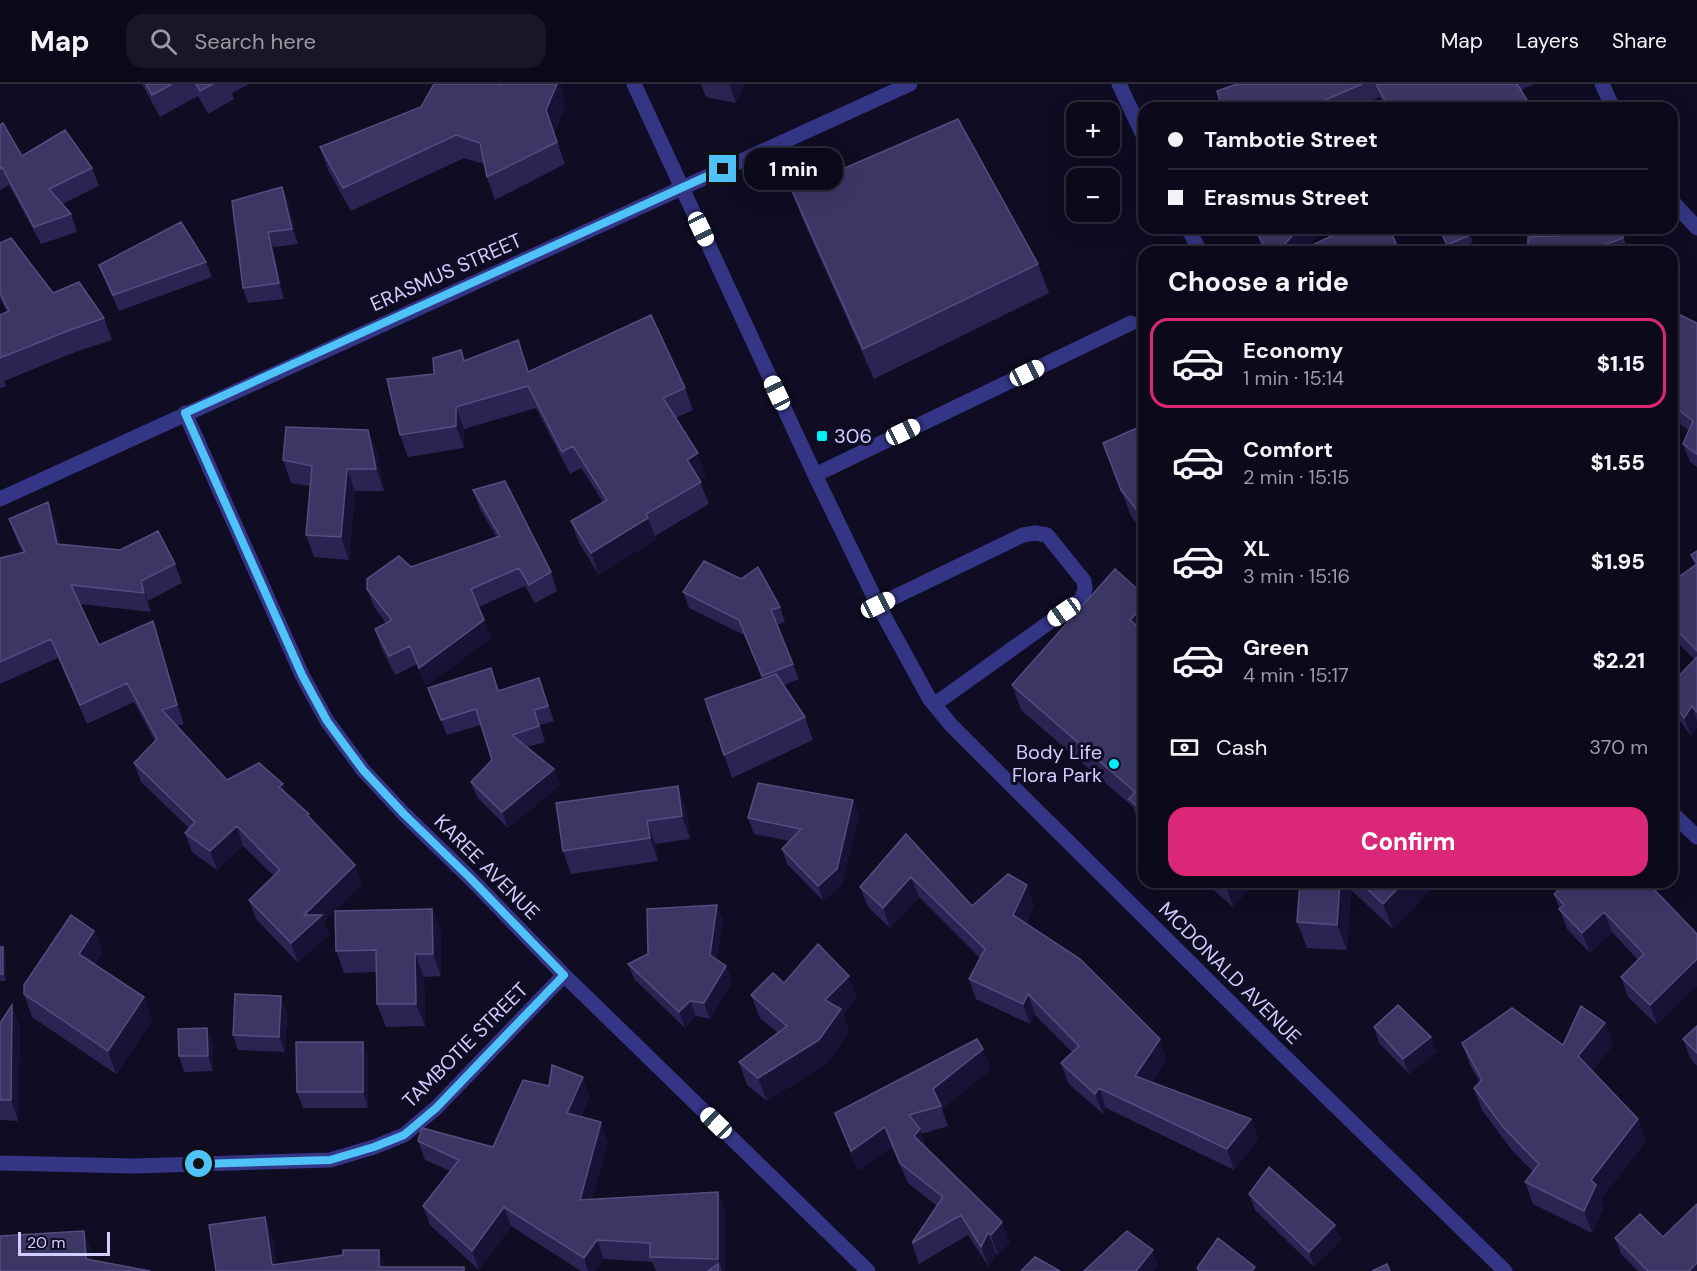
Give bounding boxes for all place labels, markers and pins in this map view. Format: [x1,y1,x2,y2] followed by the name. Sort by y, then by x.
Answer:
[834,423,872,449] place label: 306
[815,429,829,443] marker: 306
[1012,739,1102,788] place label: Body Life Flora Park
[1107,757,1121,771] marker: Body Life Flora Park

